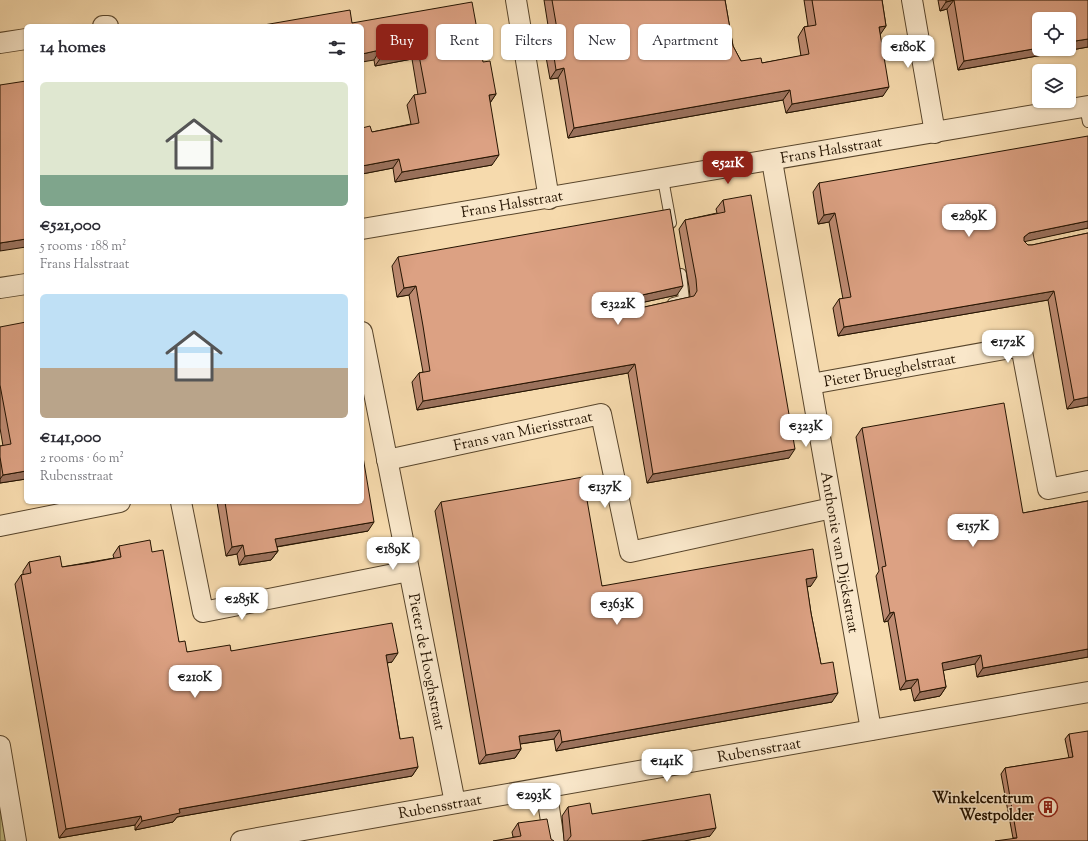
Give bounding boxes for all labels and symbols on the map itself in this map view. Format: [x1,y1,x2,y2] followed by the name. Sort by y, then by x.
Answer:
[880,35,936,69] pin: €180K
[779,132,884,170] street label: Frans Halsstraat
[700,151,756,185] pin: €521K
[460,186,565,224] street label: Frans Halsstraat
[941,204,997,238] pin: €289K
[590,292,646,326] pin: €322K
[980,330,1036,364] pin: €172K
[822,349,958,393] street label: Pieter Brueghelstraat
[452,407,595,457] street label: Frans van Mierisstraat
[778,414,834,448] pin: €323K
[814,470,863,635] street label: Anthonie van Dijckstraat
[577,475,633,509] pin: €137K
[945,514,1001,548] pin: €157K
[365,537,421,571] pin: €189K
[214,587,270,621] pin: €285K
[402,592,449,732] street label: Pieter de Hooghstraat
[589,592,645,626] pin: €363K
[167,665,223,699] pin: €210K
[716,734,803,769] street label: Rubensstraat
[639,749,695,783] pin: €141K
[506,783,562,817] pin: €293K
[932,789,1035,827] place label: Winkelcentrum Westpolder
[397,790,484,825] street label: Rubensstraat
[1037,796,1059,818] building icon: Winkelcentrum Westpolder

